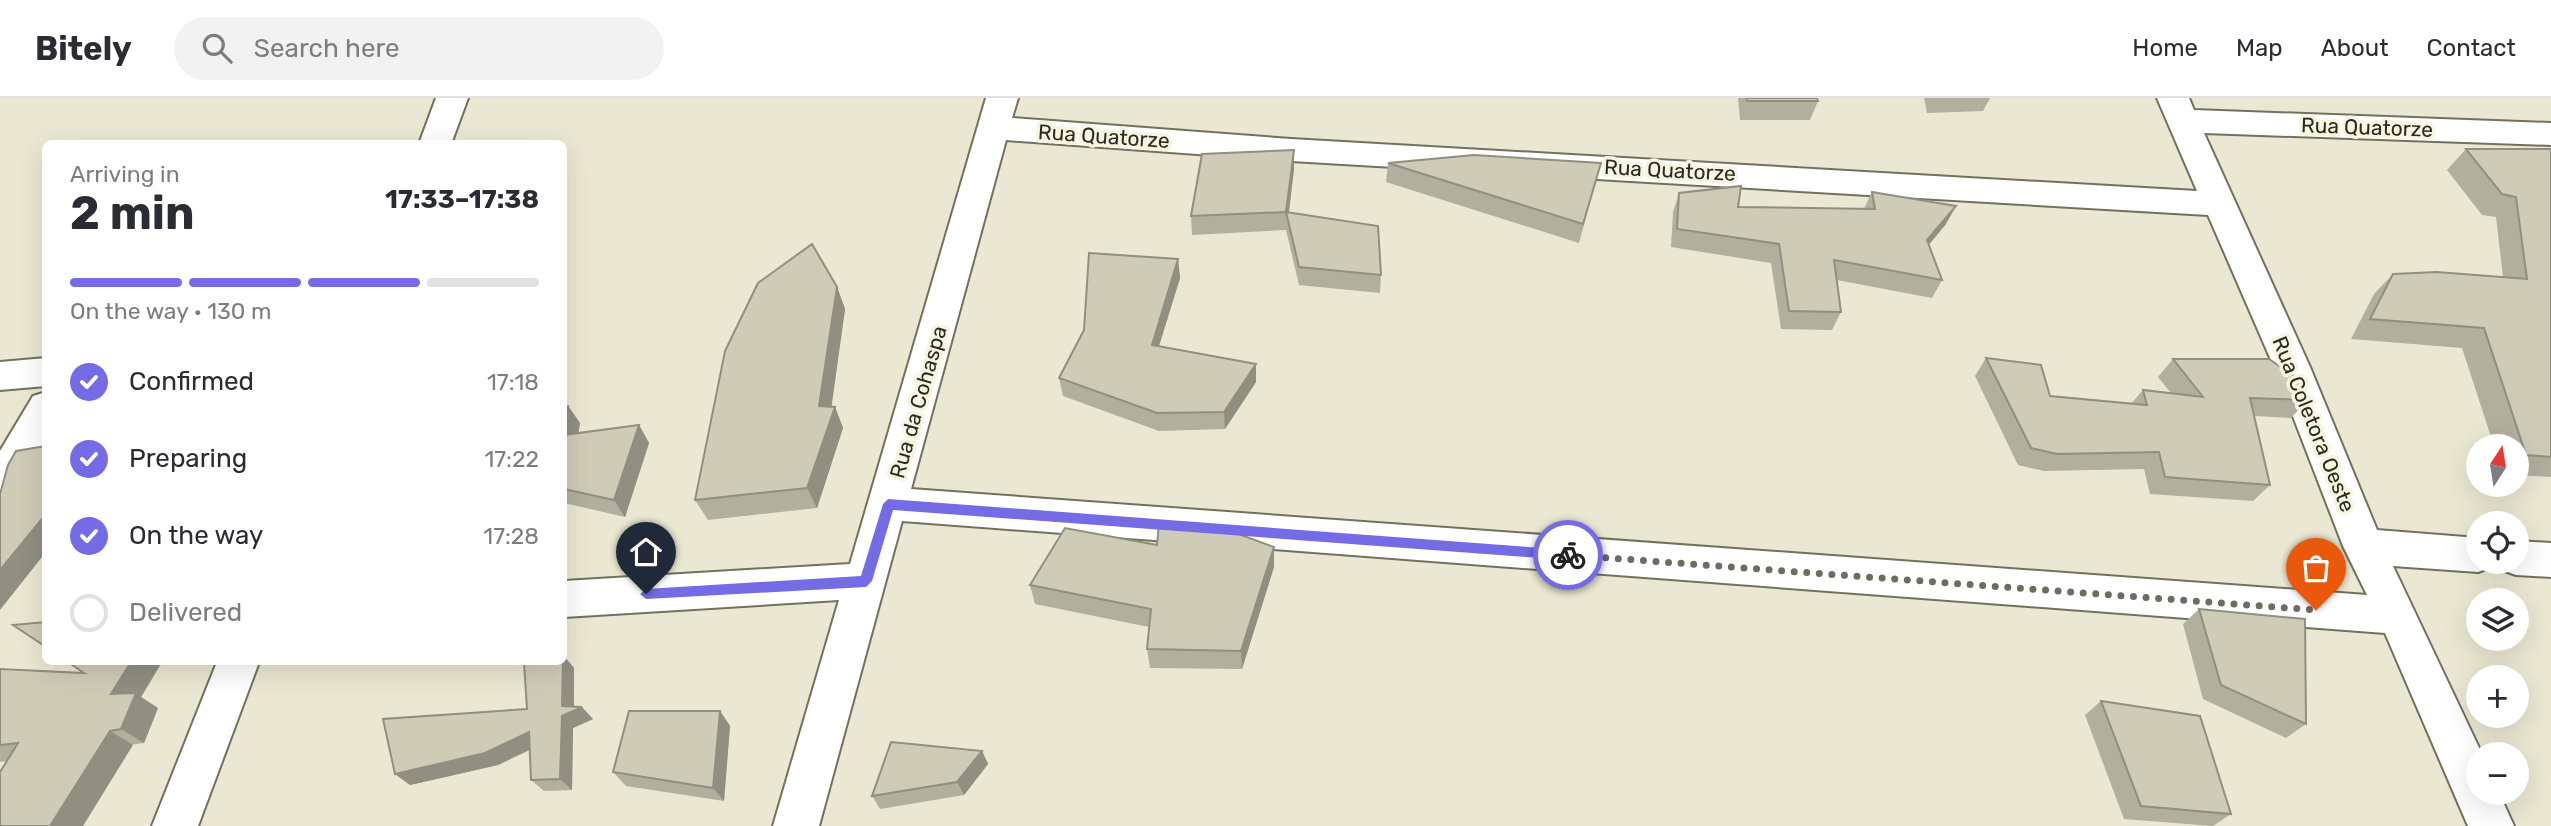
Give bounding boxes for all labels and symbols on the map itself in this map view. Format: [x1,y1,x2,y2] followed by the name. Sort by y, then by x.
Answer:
[2301,112,2433,142] street label: Rua Quatorze
[1037,119,1171,153] street label: Rua Quatorze
[1603,154,1737,186] street label: Rua Quatorze
[884,323,952,481] street label: Rua da Cohaspa
[2267,332,2361,516] street label: Rua Coletora Oeste
[2466,434,2529,497] north arrow
[1533,520,1603,590] courier
[616,522,676,594] pin
[2286,538,2346,610] pin

